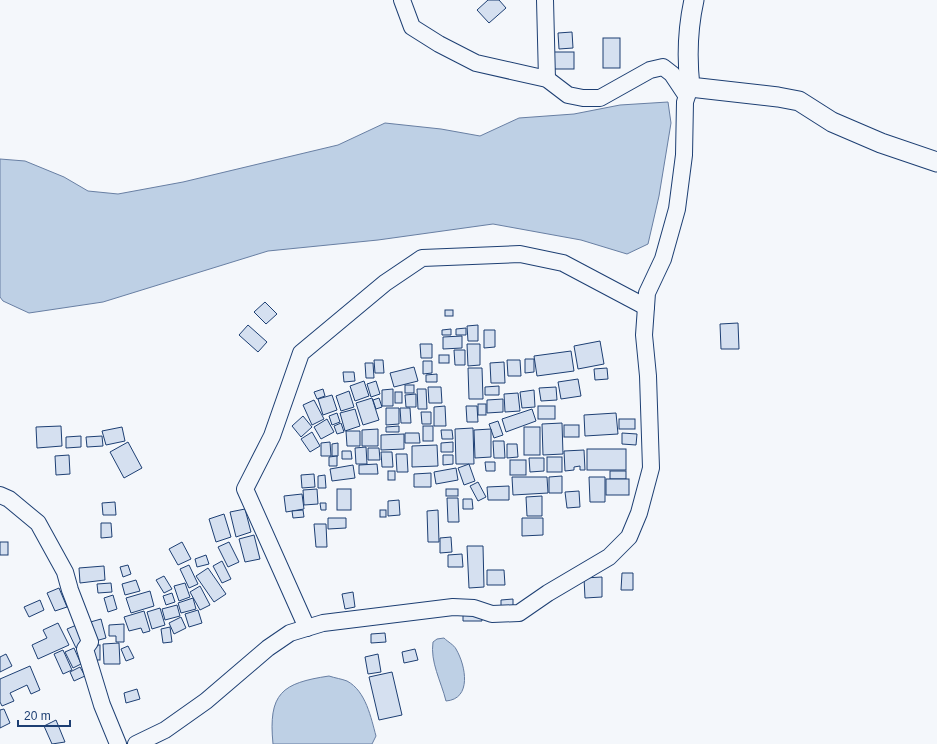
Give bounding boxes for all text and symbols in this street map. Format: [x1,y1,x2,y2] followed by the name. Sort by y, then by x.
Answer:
[18,702,70,728] scale bar
[24,709,51,723] text: 20 m

